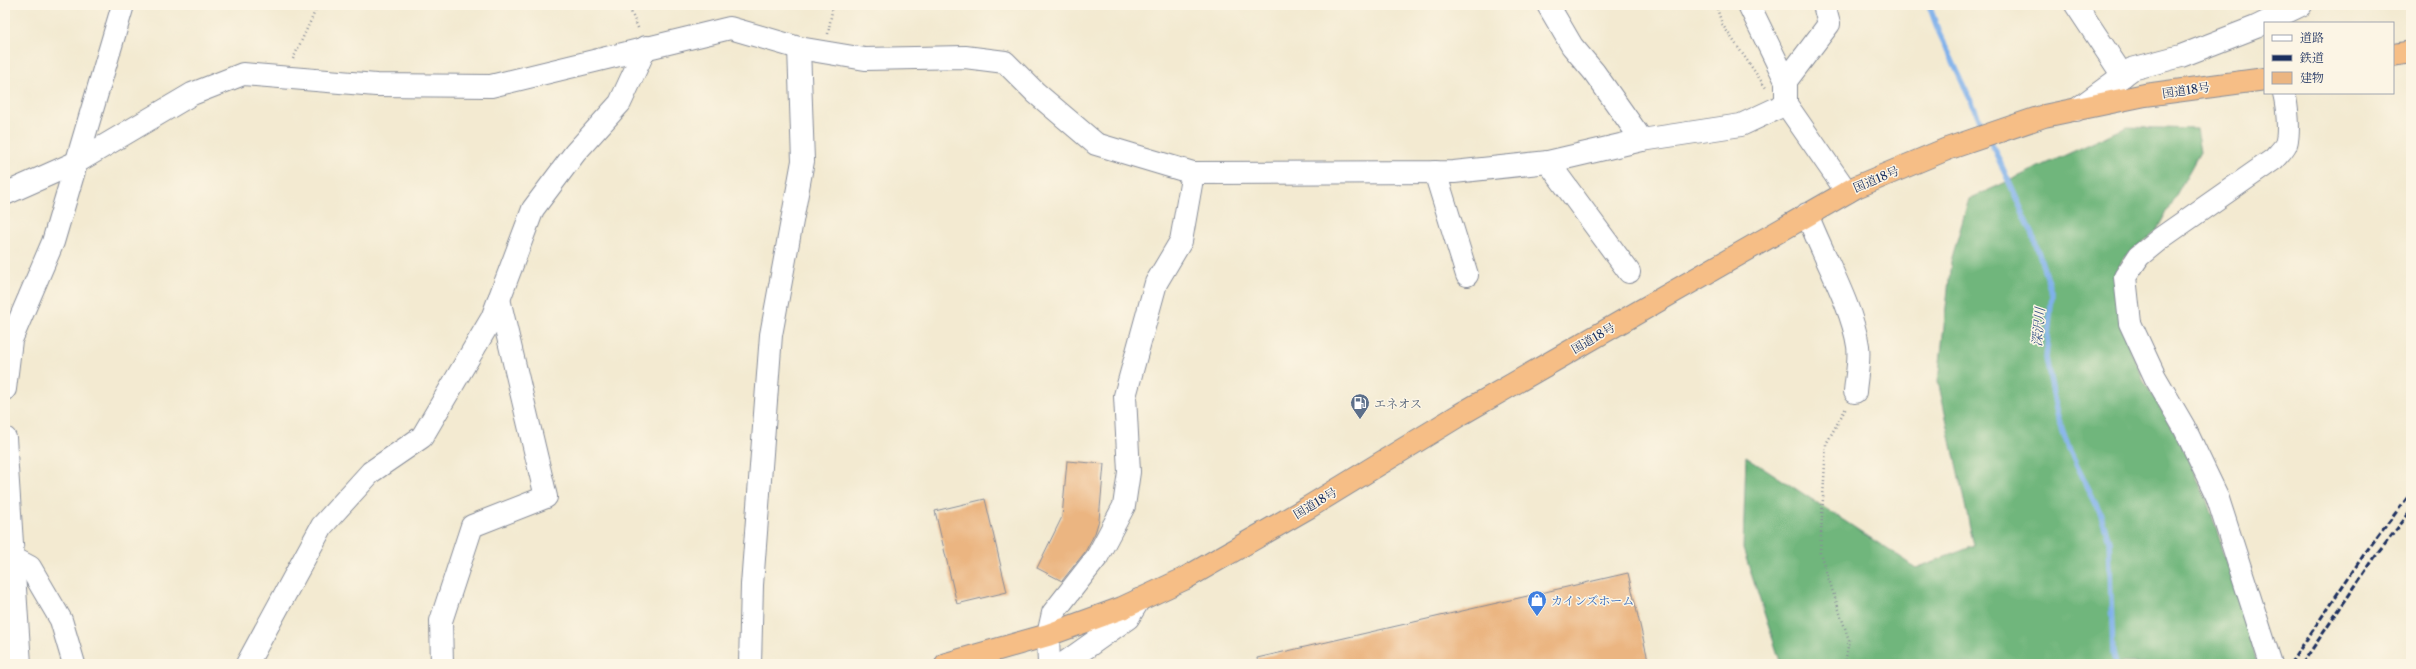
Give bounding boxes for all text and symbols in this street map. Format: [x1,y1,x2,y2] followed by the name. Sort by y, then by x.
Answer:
[2264,22,2394,94] legend
[2300,30,2324,45] text: 道路
[2299,50,2324,65] text: 鉄道
[2300,70,2324,85] text: 建物
[2161,79,2211,101] street label: 国道18号
[1851,163,1901,195] street label: 国道18号
[2028,305,2048,347] water label: 深沢川
[1568,319,1618,357] street label: 国道18号
[1349,392,1371,420] fuel station icon: エネオス
[1374,396,1422,411] place label: エネオス
[1290,484,1340,522] street label: 国道18号
[1526,589,1548,617] shop icon: カインズホーム
[1551,593,1634,608] place label: カインズホーム

